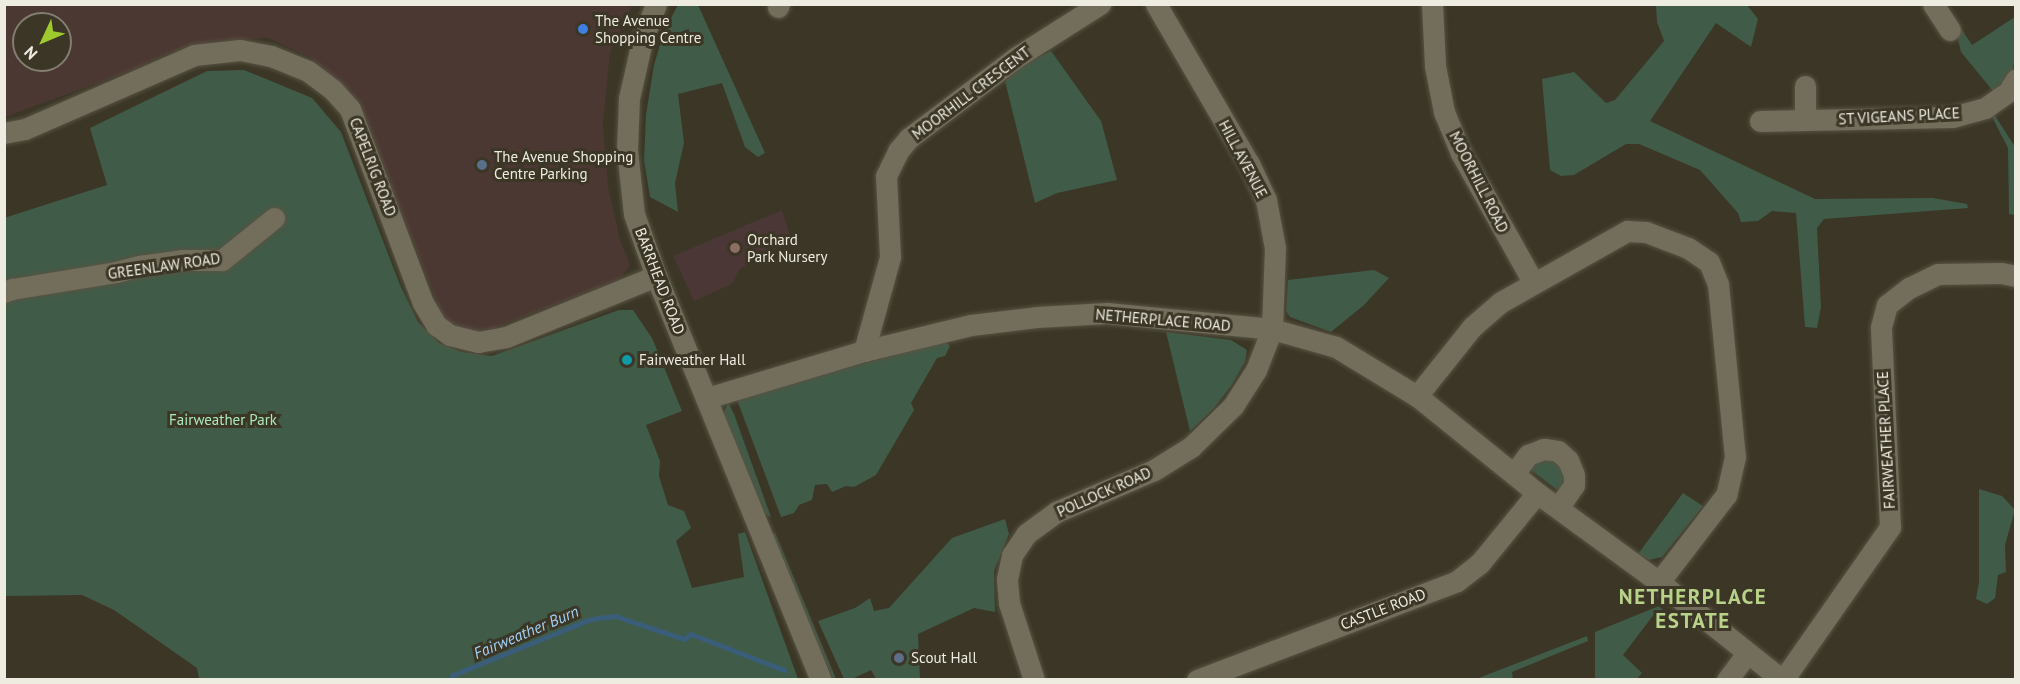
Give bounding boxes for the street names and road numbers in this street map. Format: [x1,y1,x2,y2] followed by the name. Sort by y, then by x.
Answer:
[908,43,1034,143] street label: MOORHILL CRESCENT
[1837,104,1961,128] street label: ST VIGEANS PLACE
[346,115,400,219] street label: CAPELRIG ROAD
[1215,117,1271,201] street label: HILL AVENUE
[1446,128,1512,236] street label: MOORHILL ROAD
[631,225,689,337] street label: BARRHEAD ROAD
[106,249,222,283] street label: GREENLAW ROAD
[1095,305,1231,335] street label: NETHERPLACE ROAD
[1873,371,1899,509] street label: FAIRWEATHER PLACE
[1054,463,1154,521] street label: POLLOCK ROAD
[1338,585,1428,633] street label: CASTLE ROAD

